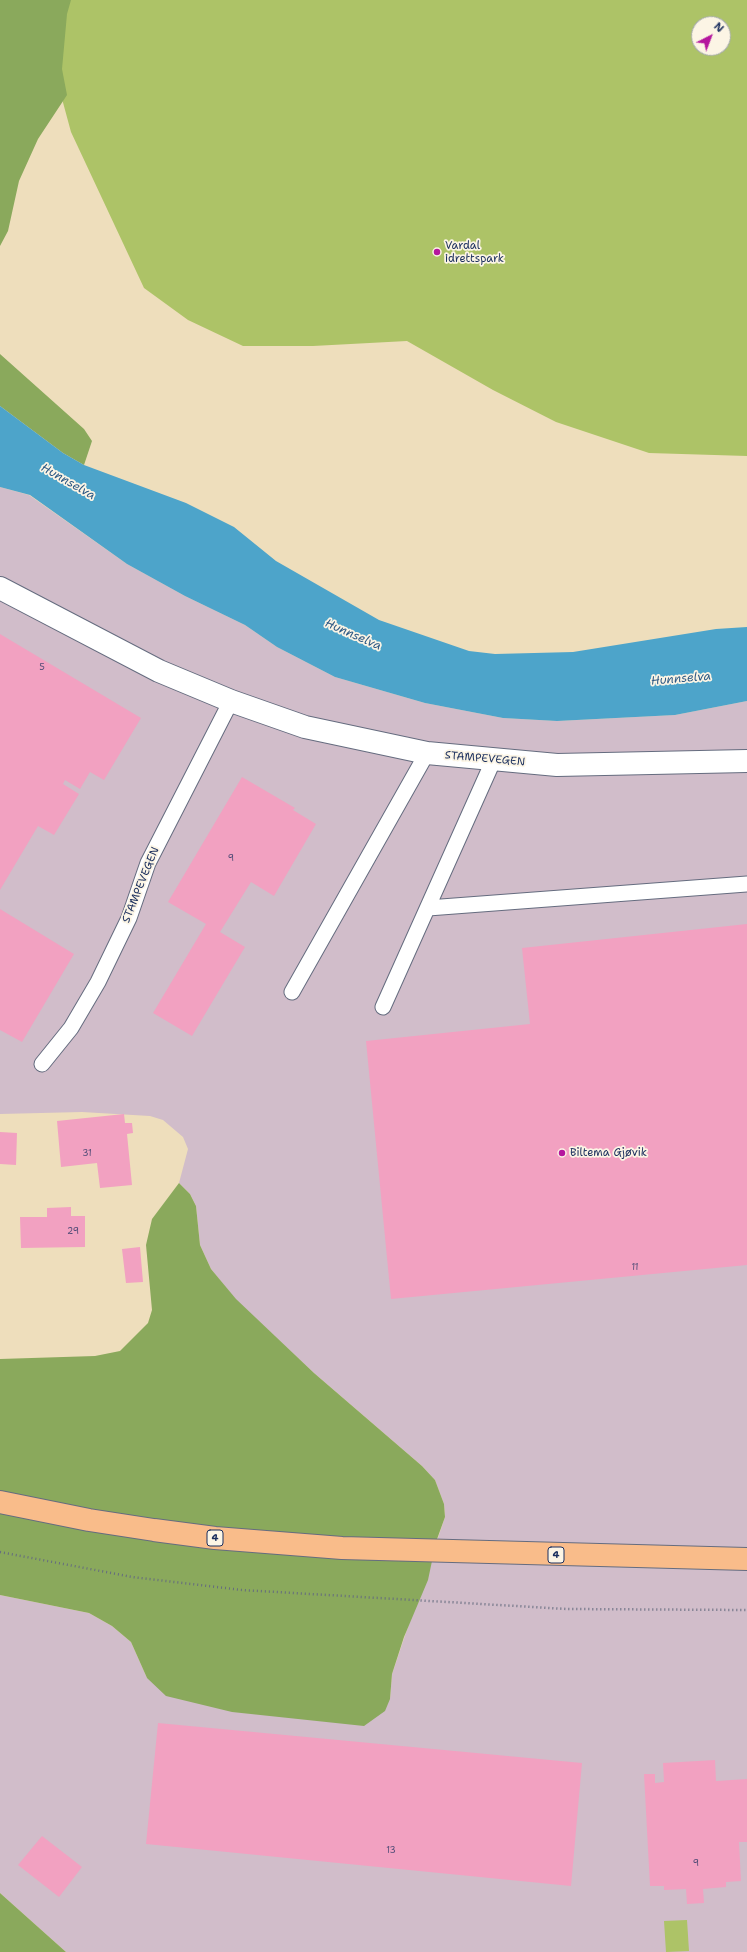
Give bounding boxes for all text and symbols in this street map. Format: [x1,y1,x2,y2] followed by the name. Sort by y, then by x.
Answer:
[691,16,731,56] north arrow
[710,19,727,36] text: N
[445,239,504,265] place label: Vardal idrettspark
[432,247,442,257] marker: Vardal idrettspark
[38,461,98,503] water label: Hunnselva
[323,616,383,654] water label: Hunnselva
[39,663,45,673] house number: 5
[650,669,712,689] water label: Hunnselva
[444,749,526,769] street label: STAMPEVEGEN
[120,845,162,925] street label: STAMPEVEGEN
[228,854,234,864] house number: 9
[570,1146,647,1160] place label: Biltema Gjøvik
[557,1148,567,1158] marker: Biltema Gjøvik
[82,1149,92,1159] house number: 31
[67,1227,79,1237] house number: 29
[631,1263,639,1273] house number: 11
[207,1530,223,1546] road number: 4
[548,1547,564,1563] road number: 4
[386,1846,396,1856] house number: 13
[693,1859,699,1869] house number: 9

